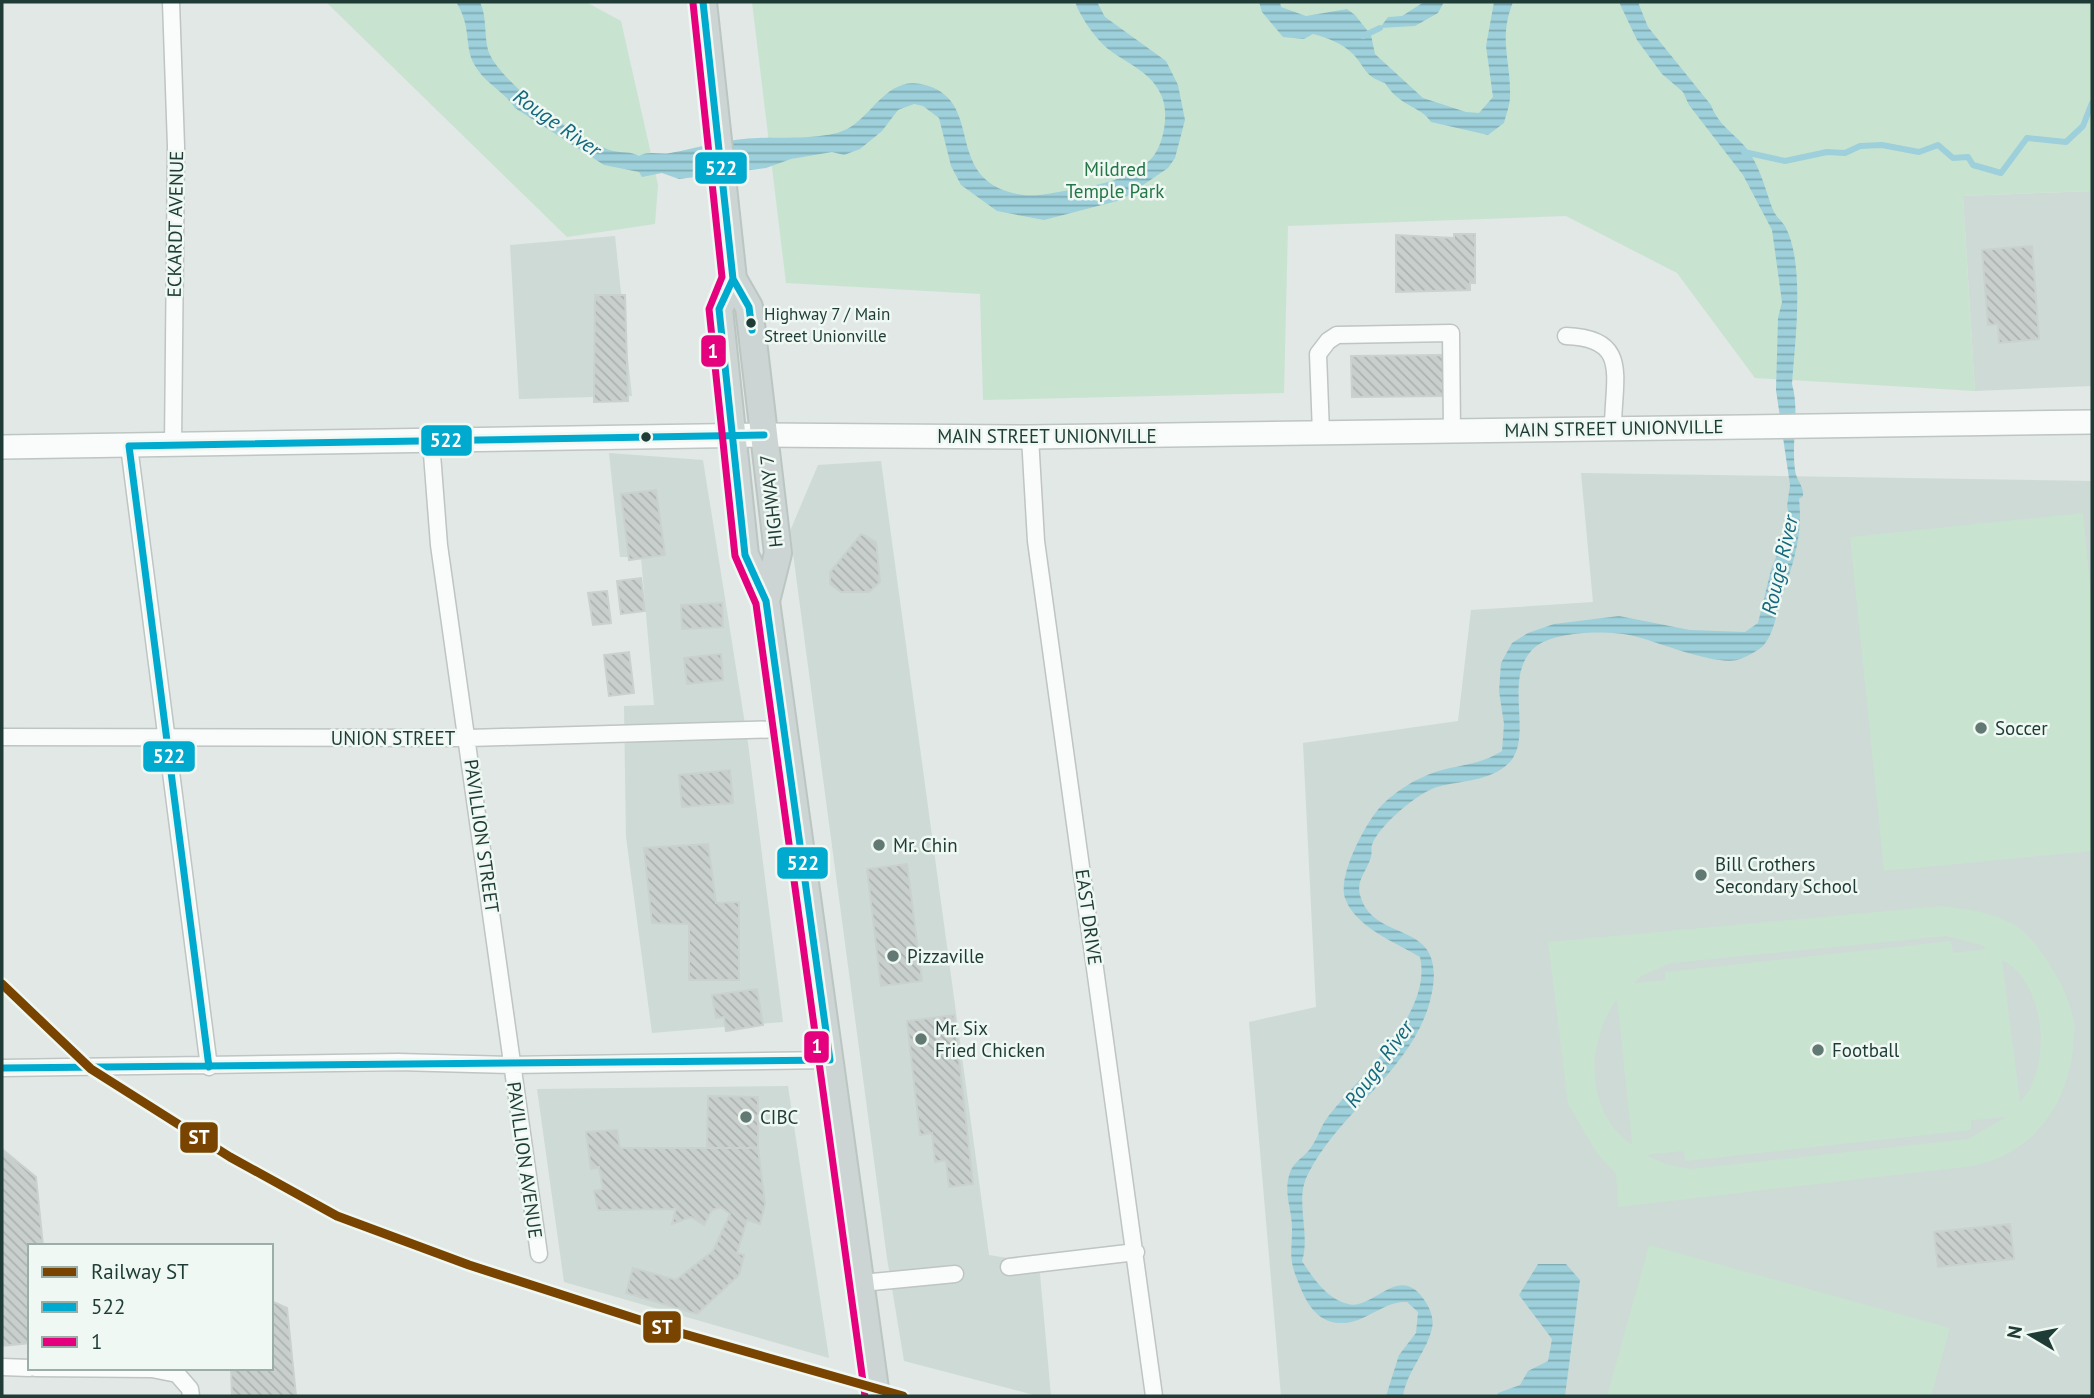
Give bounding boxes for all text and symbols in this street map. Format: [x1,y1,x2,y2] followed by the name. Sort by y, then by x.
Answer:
[508,83,608,164] water label: Rouge River
[162,150,188,298] street label: ECKARDT AVENUE
[694,151,748,185] line badge: 522
[705,156,737,180] text: 522
[1066,157,1164,203] park label: Mildred Temple Park
[764,303,890,347] place label: Highway 7 / Main Street Unionville
[744,316,758,330] marker: Highway 7 / Main Street Unionville
[700,334,727,368] line badge: 1
[708,339,718,363] text: 1
[1504,414,1724,442] street label: MAIN STREET UNIONVILLE
[420,424,473,457] line badge: 522
[937,424,1157,448] street label: MAIN STREET UNIONVILLE
[430,428,462,452] text: 522
[639,430,653,444] unlabelled marker
[754,453,788,549] street label: HIGHWAY 7
[1755,511,1804,617] water label: Rouge River
[1995,716,2048,740] place label: Soccer
[1973,720,1989,736] marker: Soccer
[331,726,456,750] street label: UNION STREET
[142,740,196,773] line badge: 522
[153,744,185,768] text: 522
[459,758,505,915] street label: PAVILLION STREET
[893,833,958,857] place label: Mr. Chin
[871,837,887,853] marker: Mr. Chin
[776,846,829,880] line badge: 522
[787,851,819,875] text: 522
[1715,852,1858,898] place label: Bill Crothers Secondary School
[1693,867,1709,883] marker: Bill Crothers Secondary School
[1070,868,1108,966] street label: EAST DRIVE
[907,944,984,968] place label: Pizzaville
[885,948,901,964] marker: Pizzaville
[1338,1013,1420,1112] water label: Rouge River
[935,1016,1045,1062] place label: Mr. Six Fried Chicken
[803,1030,830,1064] line badge: 1
[913,1031,929,1047] marker: Mr. Six Fried Chicken
[812,1034,822,1058] text: 1
[1832,1038,1900,1062] place label: Football
[1810,1042,1826,1058] marker: Football
[502,1080,548,1240] street label: PAVILLION AVENUE
[760,1105,798,1129] place label: CIBC
[738,1109,754,1125] marker: CIBC
[179,1121,219,1154] line badge: ST
[189,1125,210,1149] text: ST
[28,1244,273,1370] legend
[91,1258,189,1285] text: Railway ST
[91,1293,125,1320] text: 522
[1996,1300,2066,1370] north arrow
[642,1310,682,1344] line badge: ST
[652,1315,673,1339] text: ST
[2001,1324,2027,1340] text: N
[91,1328,102,1355] text: 1

